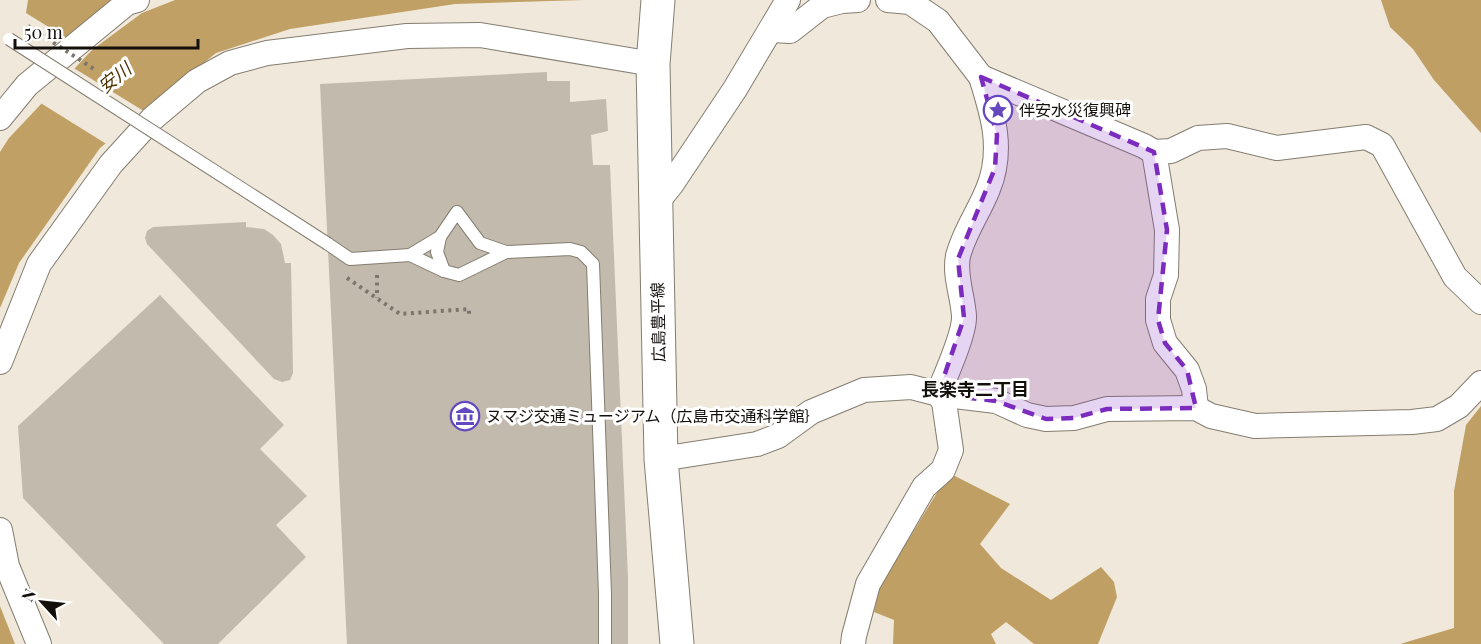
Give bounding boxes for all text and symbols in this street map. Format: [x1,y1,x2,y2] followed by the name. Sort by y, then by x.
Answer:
[15,12,198,50] scale bar
[24,20,63,44] text: 50 m
[93,55,137,98] water label: 安川
[982,94,1014,126] place icon: 伴安水災復興碑
[1019,99,1131,120] place label: 伴安水災復興碑
[646,282,669,362] street label: 広島豊平線
[921,377,1029,401] district label: 長楽寺二丁目
[449,400,481,432] museum icon: ヌマジ交通ミュージアム（広島市交通科学館｝
[486,405,821,426] place label: ヌマジ交通ミュージアム（広島市交通科学館｝
[12,572,72,632] north arrow
[16,585,40,605] text: N

